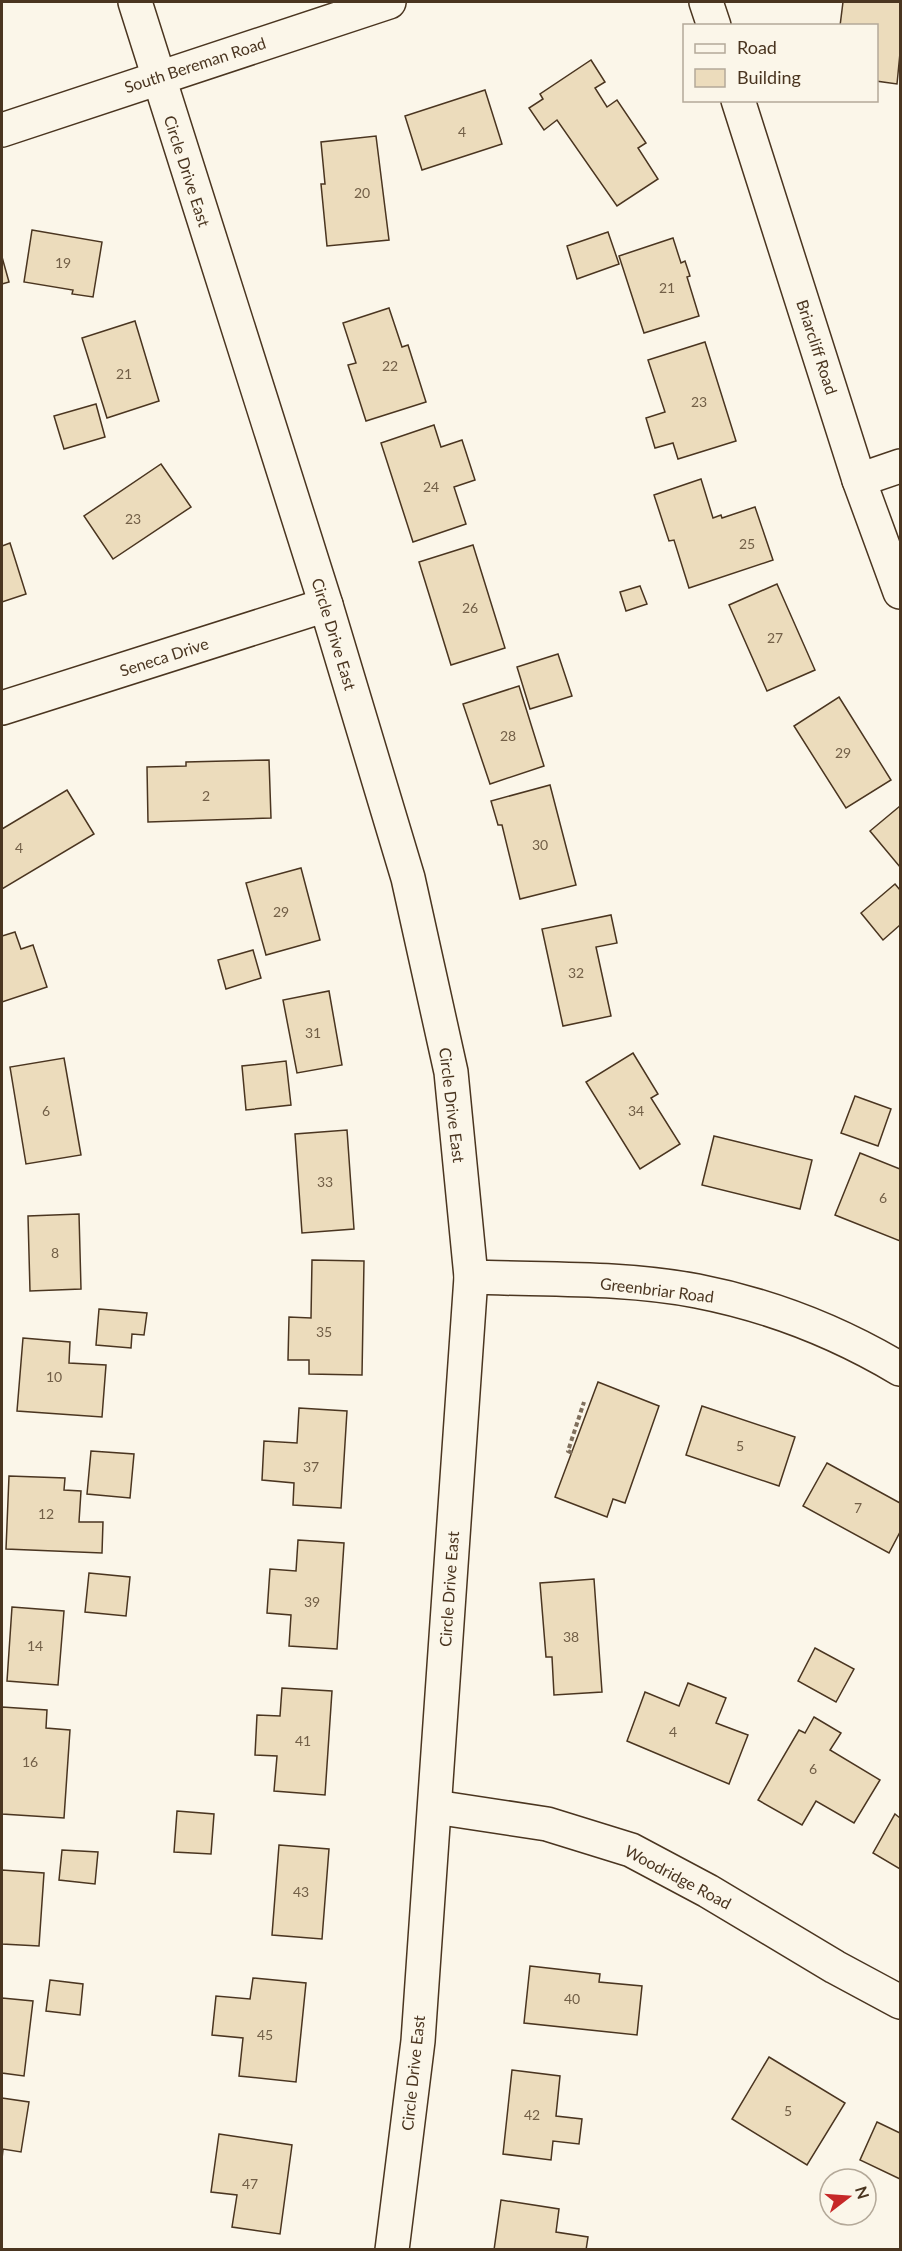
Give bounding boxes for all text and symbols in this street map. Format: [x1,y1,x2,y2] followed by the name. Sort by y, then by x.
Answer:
[683,24,878,102] legend
[122,33,268,96] street label: South Bereman Road
[737,36,777,58] text: Road
[737,66,801,88] text: Building
[161,113,215,229] street label: Circle Drive East
[458,123,466,140] house number: 4
[354,184,370,201] house number: 20
[55,254,71,271] house number: 19
[659,279,675,296] house number: 21
[793,297,842,397] street label: Briarcliff Road
[382,357,398,374] house number: 22
[116,365,132,382] house number: 21
[691,393,707,410] house number: 23
[423,478,439,495] house number: 24
[125,510,141,527] house number: 23
[739,535,755,552] house number: 25
[308,576,361,692] street label: Circle Drive East
[462,599,478,616] house number: 26
[767,629,783,646] house number: 27
[117,633,211,680] street label: Seneca Drive
[500,727,516,744] house number: 28
[835,744,851,761] house number: 29
[202,787,210,804] house number: 2
[532,836,548,853] house number: 30
[15,839,23,856] house number: 4
[273,903,289,920] house number: 29
[568,964,584,981] house number: 32
[305,1024,321,1041] house number: 31
[436,1046,469,1164] street label: Circle Drive East
[42,1102,50,1119] house number: 6
[628,1102,644,1119] house number: 34
[317,1173,333,1190] house number: 33
[879,1189,887,1206] house number: 6
[51,1244,59,1261] house number: 8
[599,1273,715,1306] street label: Greenbriar Road
[316,1323,332,1340] house number: 35
[46,1368,62,1385] house number: 10
[736,1437,744,1454] house number: 5
[303,1458,319,1475] house number: 37
[854,1499,862,1516] house number: 7
[38,1505,54,1522] house number: 12
[435,1530,462,1647] street label: Circle Drive East
[304,1593,320,1610] house number: 39
[563,1628,579,1645] house number: 38
[27,1637,43,1654] house number: 14
[669,1723,677,1740] house number: 4
[295,1732,311,1749] house number: 41
[22,1753,38,1770] house number: 16
[809,1760,817,1777] house number: 6
[622,1841,735,1913] street label: Woodridge Road
[293,1883,309,1900] house number: 43
[564,1990,580,2007] house number: 40
[397,2014,428,2132] street label: Circle Drive East
[257,2026,273,2043] house number: 45
[784,2102,792,2119] house number: 5
[524,2106,540,2123] house number: 42
[818,2167,878,2227] north arrow
[242,2175,258,2192] house number: 47
[852,2184,874,2201] text: N

